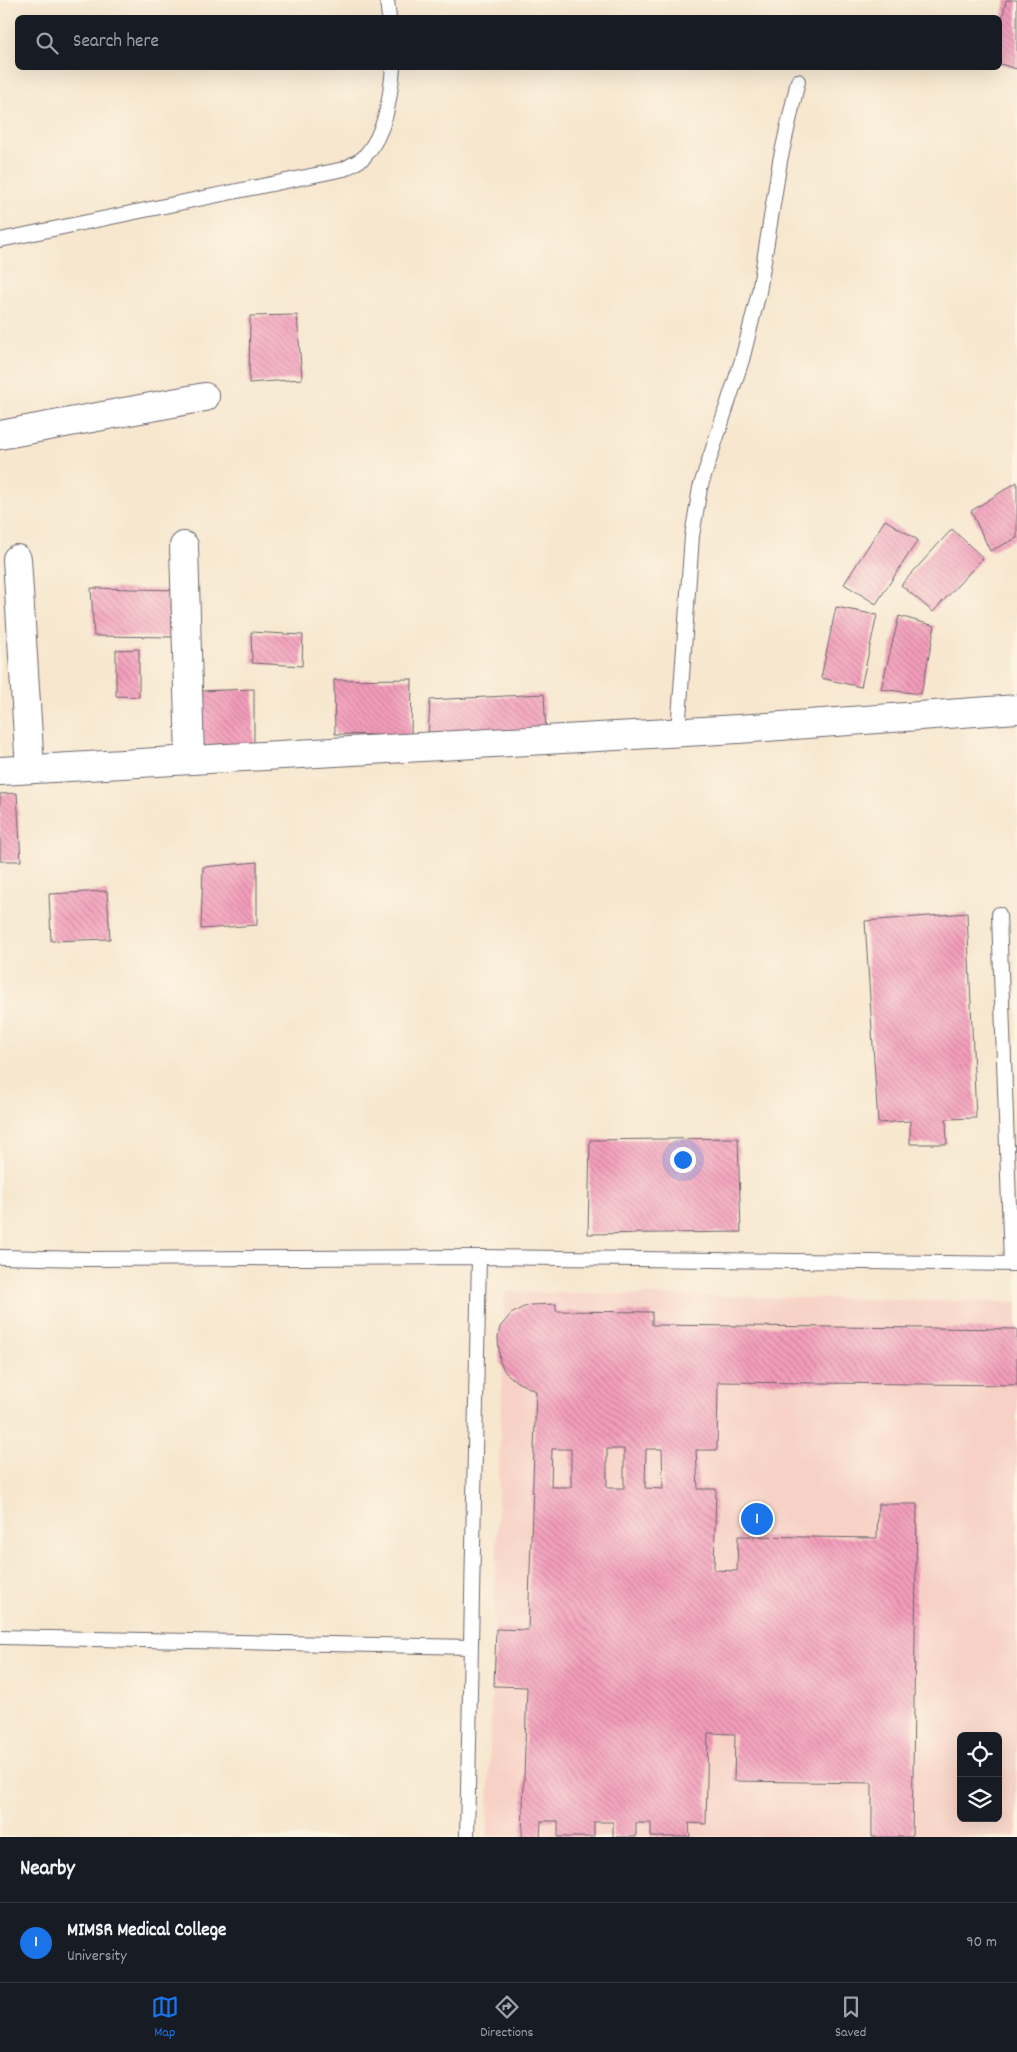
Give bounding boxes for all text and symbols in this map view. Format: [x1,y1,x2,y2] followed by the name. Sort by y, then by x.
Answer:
[15,15,1002,70] search box
[33,29,61,57] icon: search
[73,29,159,56] text: Search here
[670,1147,696,1173] your location
[741,1500,773,1538] pin: 1
[957,1732,1002,1822] map controls
[957,1732,1002,1777] button: locate
[957,1777,1002,1822] button: layers
[20,1855,75,1885] text: Nearby
[67,1918,226,1945] text: MIMSR Medical College
[34,1931,38,1954] text: 1
[966,1931,997,1954] text: 90 m
[67,1945,127,1968] text: University
[151,1993,179,2043] tab: Map
[480,1993,533,2043] tab: Directions
[835,1993,866,2043] tab: Saved

